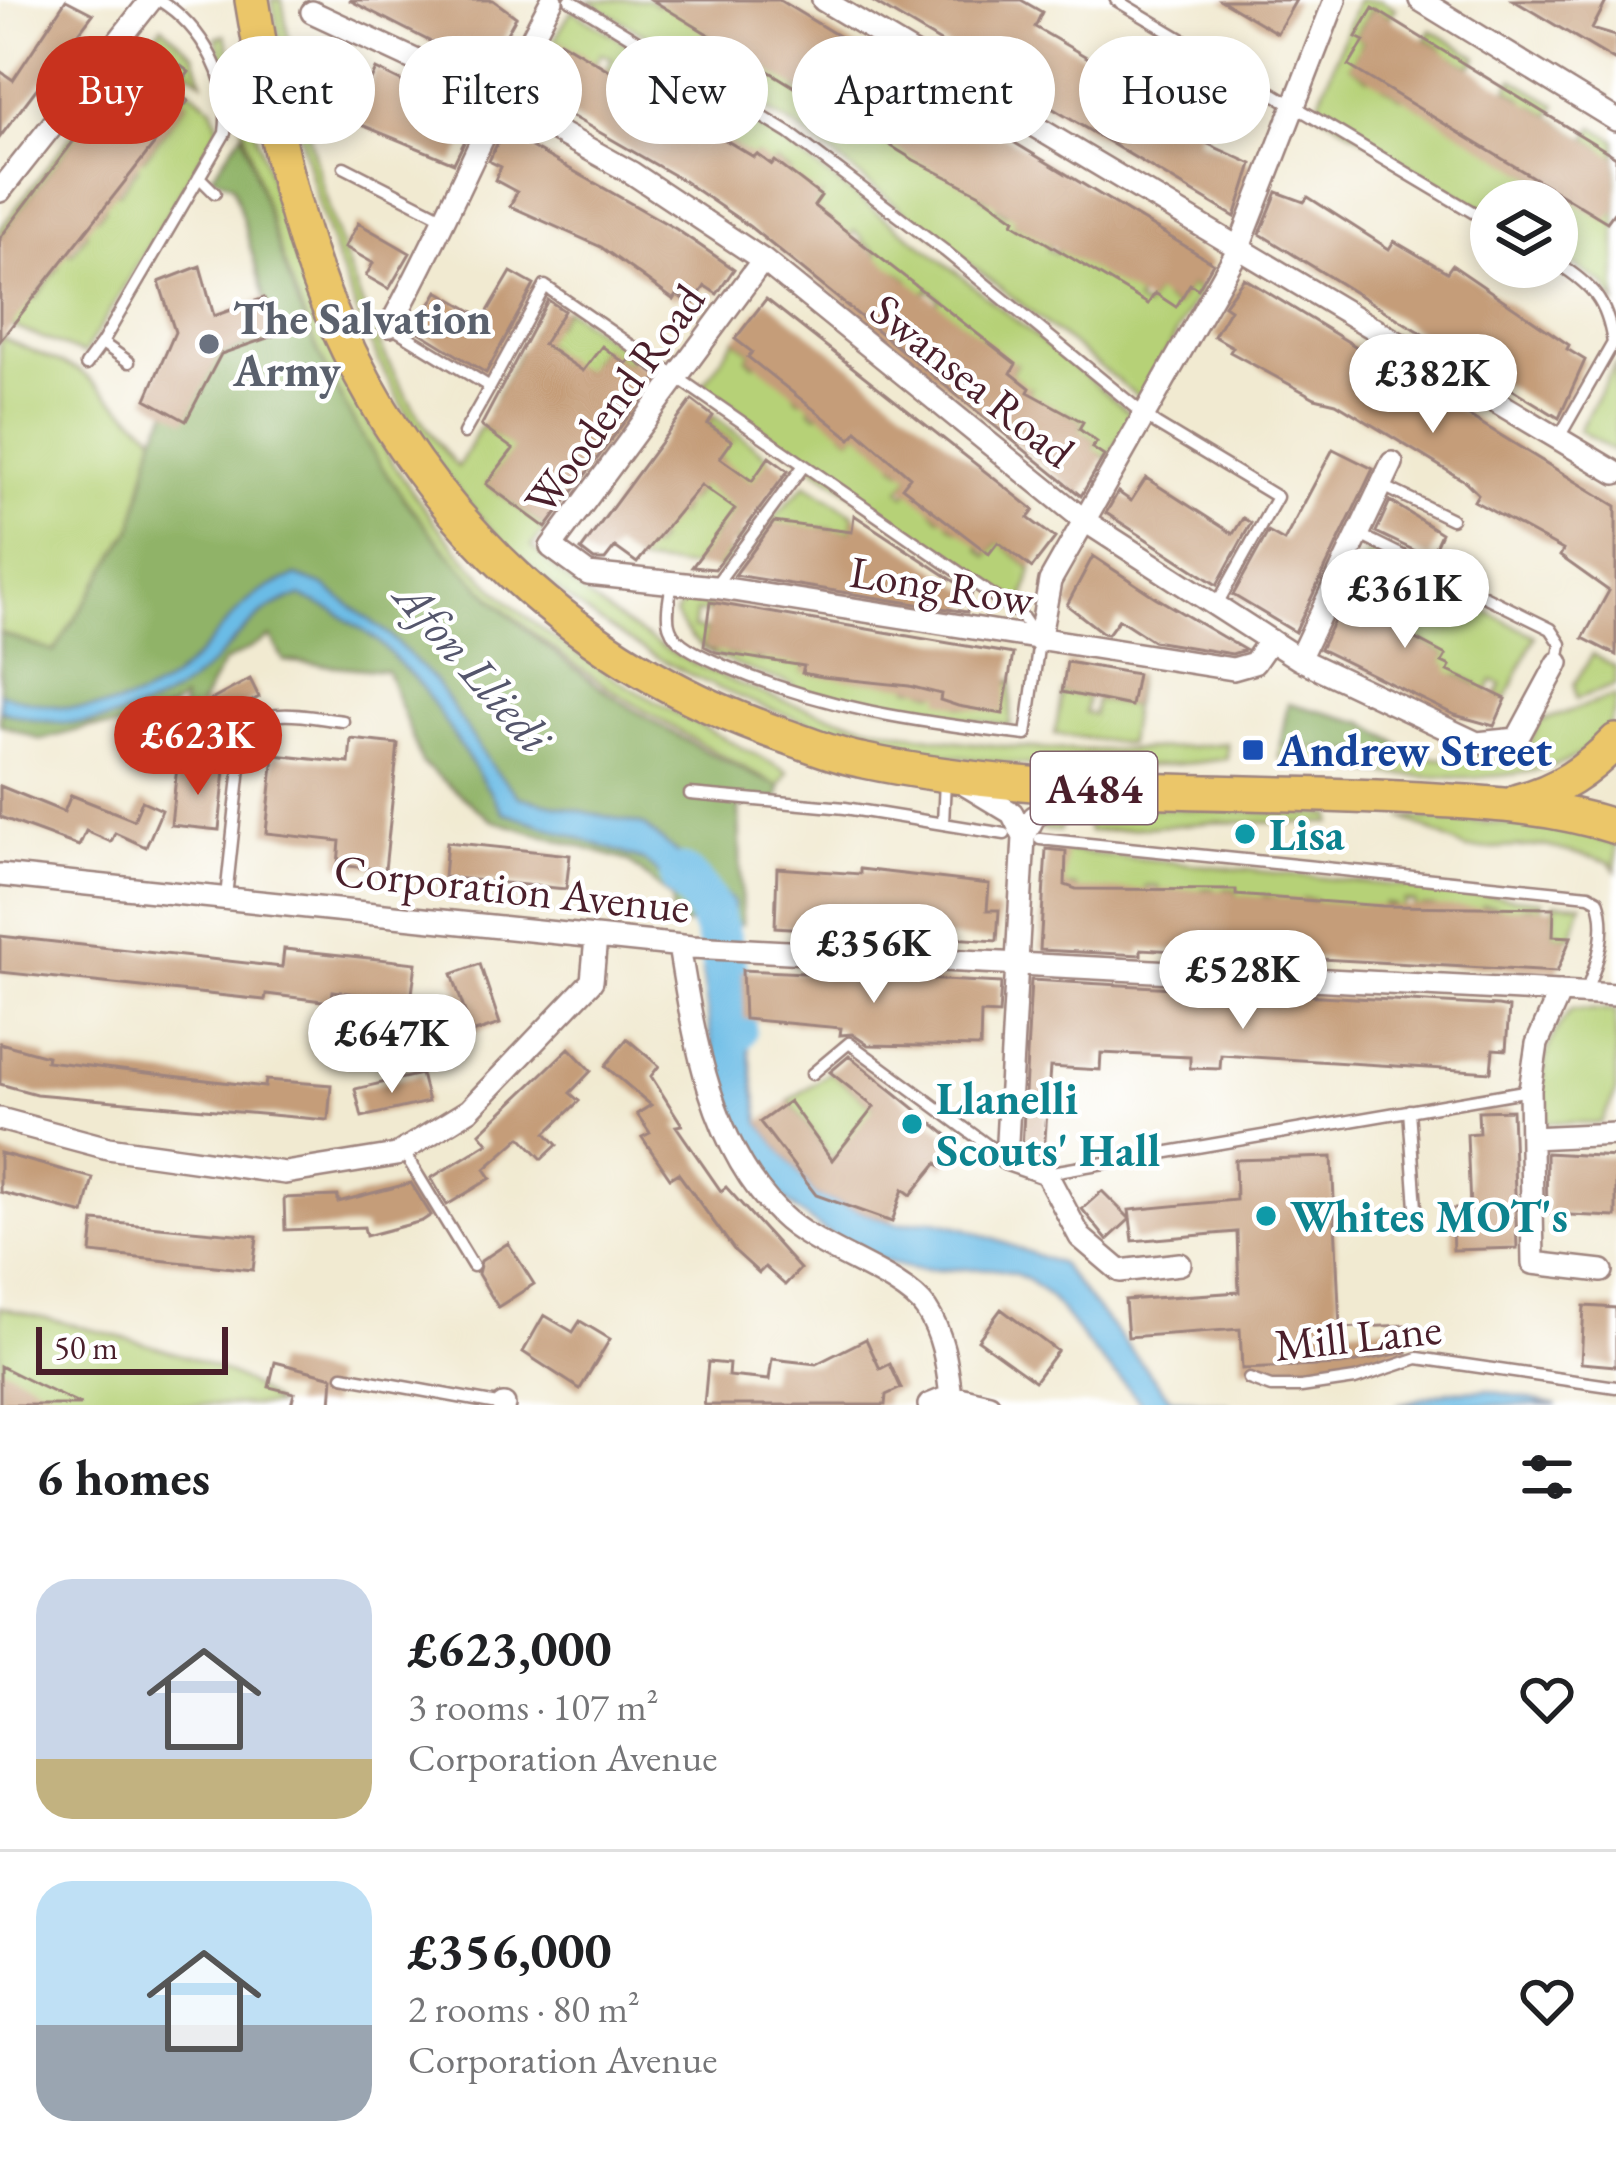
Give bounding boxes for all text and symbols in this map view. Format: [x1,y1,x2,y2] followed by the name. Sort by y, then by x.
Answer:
[36,36,185,144] chip: Buy
[209,36,375,144] chip: Rent
[399,36,582,144] chip: Filters
[606,36,768,144] chip: New
[792,36,1055,144] chip: Apartment
[1079,36,1270,144] chip: House
[1470,180,1578,288] map controls
[1470,180,1578,288] button: layers
[511,272,717,526] street label: Woodend Road
[859,280,1087,480] street label: Swansea Road
[232,289,492,399] place label: The Salvation Army
[196,331,222,357] marker: The Salvation Army
[1349,334,1517,436] pin: £382K
[1376,347,1490,398] text: £382K
[846,542,1039,628] street label: Long Row
[1321,549,1489,651] pin: £361K
[1348,562,1462,613] text: £361K
[380,564,568,767] water label: Afon Lliedi
[114,696,282,798] pin: £623K
[141,709,255,760] text: £623K
[1276,721,1552,779] place label: Andrew Street
[1240,737,1266,763] marker: Andrew Street
[1031,752,1157,824] road number: A484
[1269,805,1345,863] place label: Lisa
[1232,821,1258,847] marker: Lisa
[331,840,693,936] street label: Corporation Avenue
[790,904,958,1006] pin: £356K
[817,917,931,968] text: £356K
[1159,930,1327,1032] pin: £528K
[1186,943,1300,994] text: £528K
[308,994,476,1096] pin: £647K
[335,1007,449,1058] text: £647K
[936,1069,1161,1179] place label: Llanelli Scouts' Hall
[899,1111,925,1137] marker: Llanelli Scouts' Hall
[1290,1187,1568,1245] place label: Whites MOT's
[1253,1203,1279,1229] marker: Whites MOT's
[1272,1298,1444,1374] street label: Mill Lane
[36,1321,228,1374] scale bar
[54,1326,118,1369] text: 50 m
[36,1444,210,1510] text: 6 homes
[1514,1444,1580,1510] icon: filters
[408,1615,611,1681] text: £623,000
[132,1627,276,1771] icon: home
[1514,1666,1580,1732] icon: heart
[408,1681,659,1732] text: 3 rooms · 107 m²
[408,1732,718,1783] text: Corporation Avenue
[408,1917,611,1983] text: £356,000
[132,1929,276,2073] icon: home
[1514,1968,1580,2034] icon: heart
[408,1983,640,2034] text: 2 rooms · 80 m²
[408,2034,718,2085] text: Corporation Avenue

